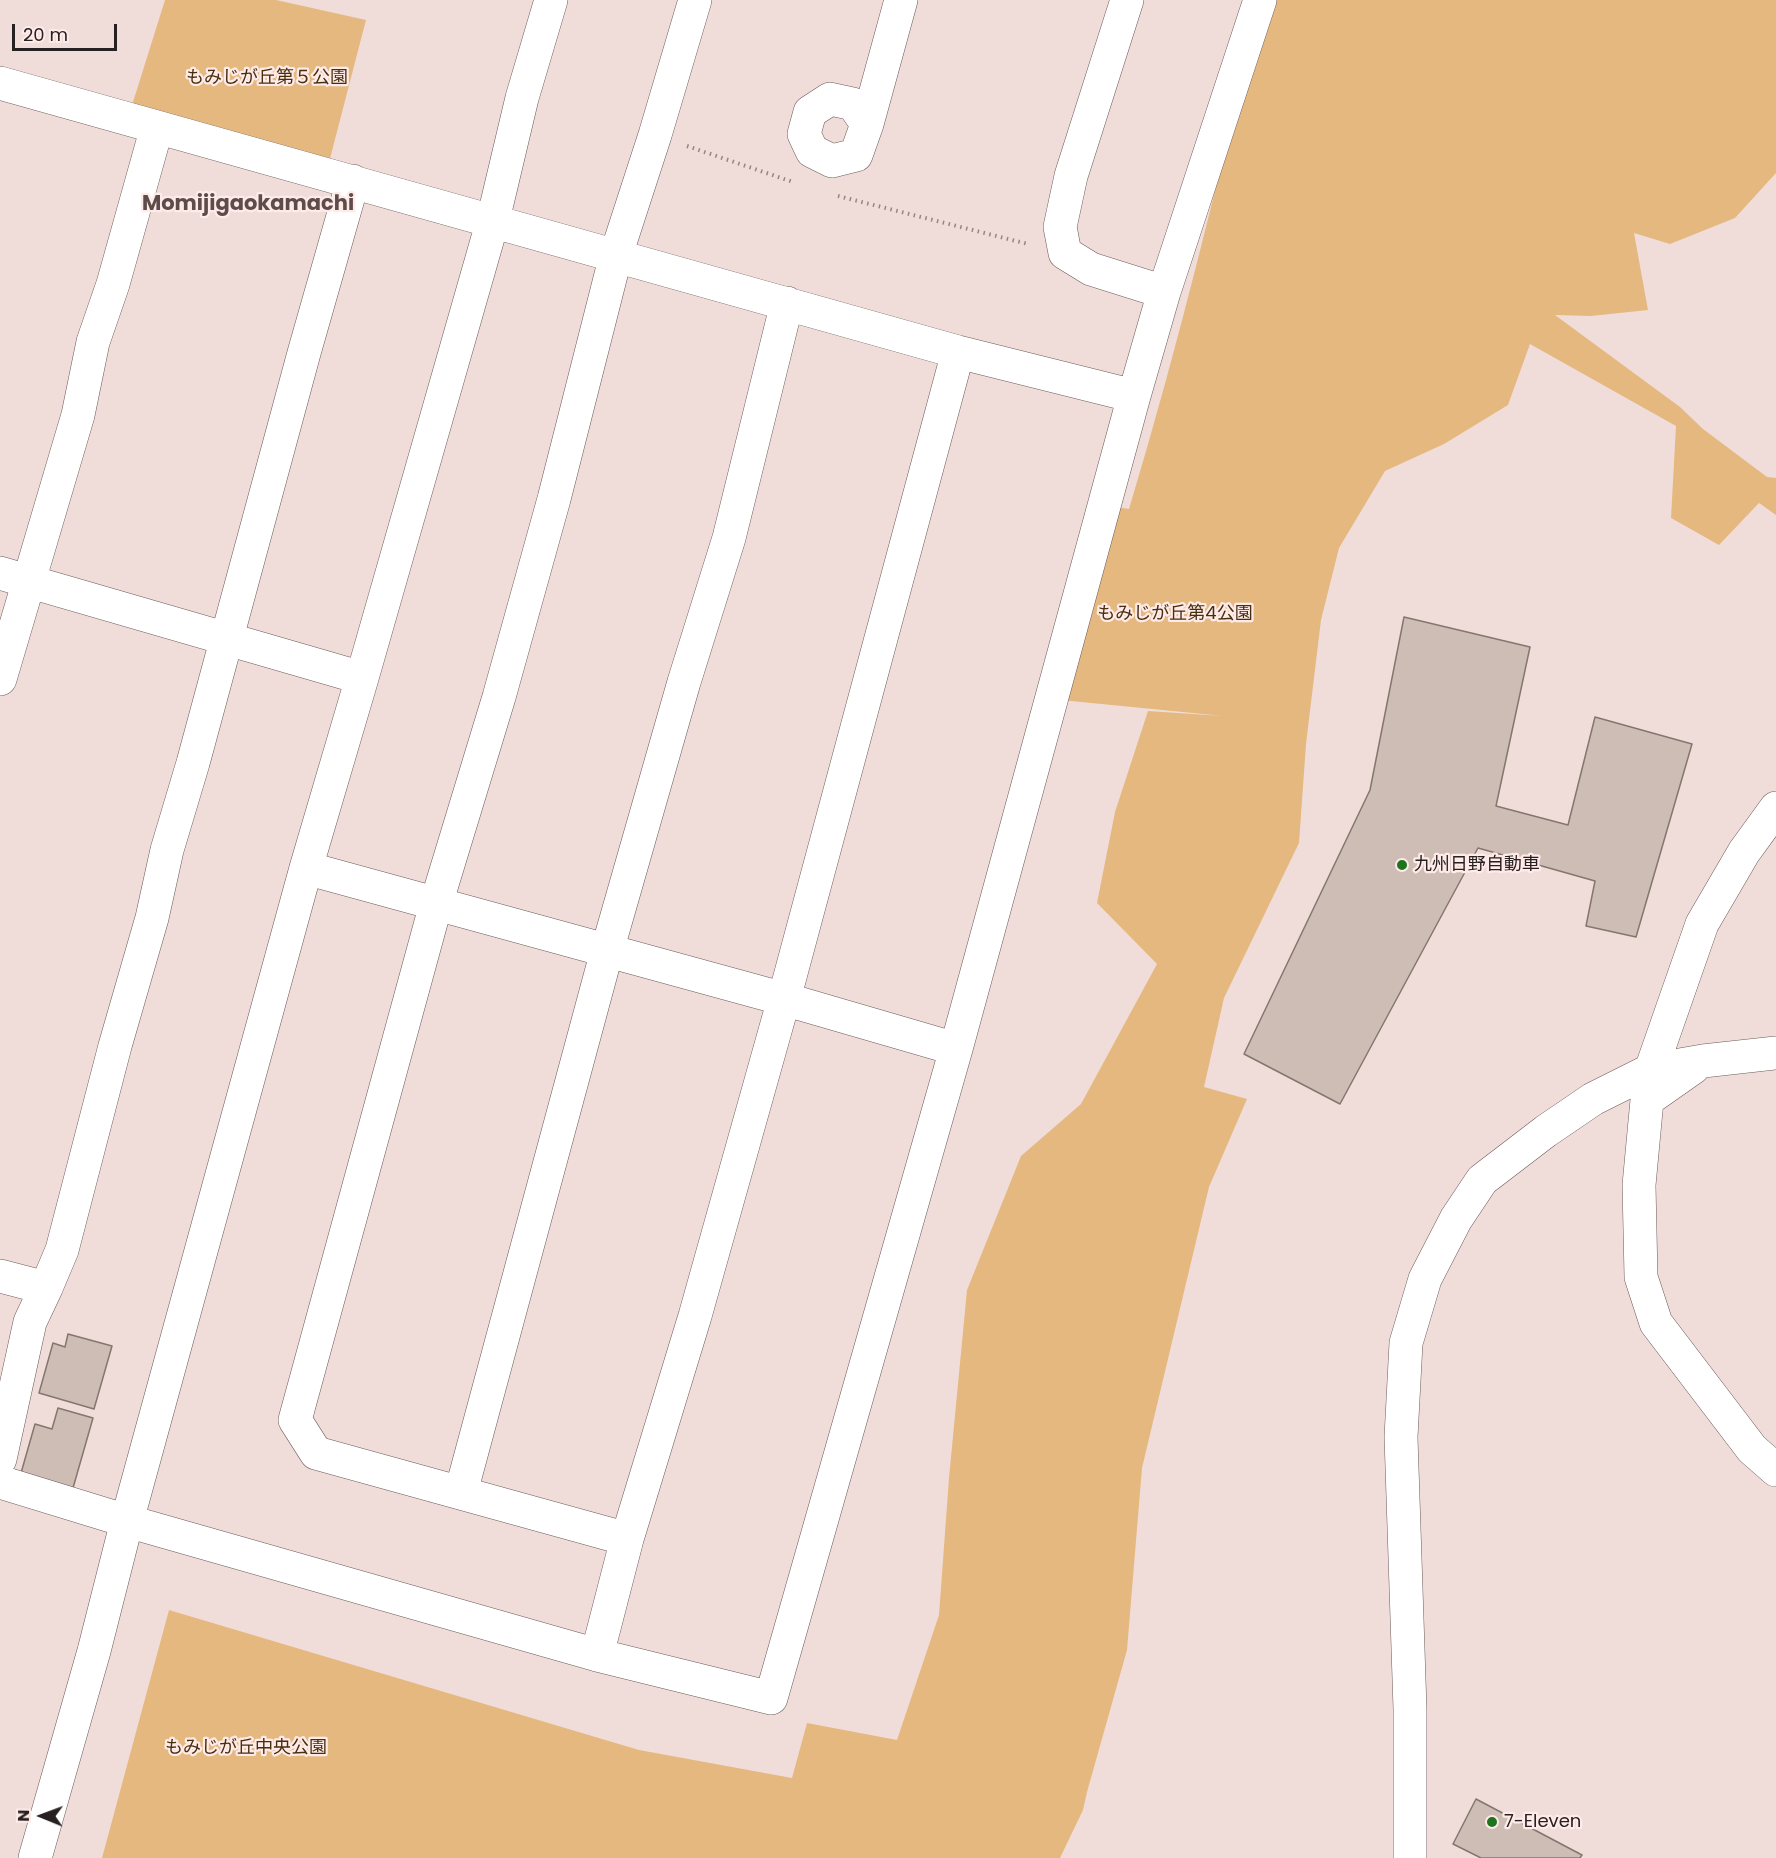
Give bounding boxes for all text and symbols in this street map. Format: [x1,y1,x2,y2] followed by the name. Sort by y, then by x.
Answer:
[15,12,120,50] scale bar
[23,22,68,47] text: 20 m
[186,67,348,89] park label: もみじが丘第５公園
[142,192,354,218] district label: Momijigaokamachi
[1097,603,1253,625] park label: もみじが丘第4公園
[1414,854,1540,876] place label: 九州日野自動車
[1395,858,1409,872] marker: 九州日野自動車
[165,1737,327,1759] park label: もみじが丘中央公園
[12,1786,72,1846] north arrow
[12,1809,35,1822] text: N
[1504,1811,1581,1833] place label: 7-Eleven
[1485,1815,1499,1829] marker: 7-Eleven

